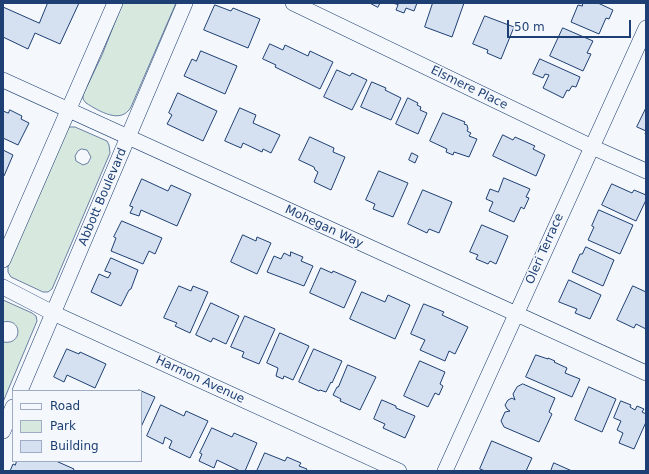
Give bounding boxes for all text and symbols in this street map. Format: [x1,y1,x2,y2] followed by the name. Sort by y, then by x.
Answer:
[509,12,633,38] scale bar
[514,20,545,34] text: 50 m
[428,63,510,113] street label: Elsmere Place
[76,146,130,248] street label: Abbott Boulevard
[283,203,365,251] street label: Mohegan Way
[523,211,567,287] street label: Oleri Terrace
[153,353,247,407] street label: Harmon Avenue
[12,390,142,462] legend
[50,399,80,413] text: Road
[50,419,76,433] text: Park
[50,439,99,453] text: Building

